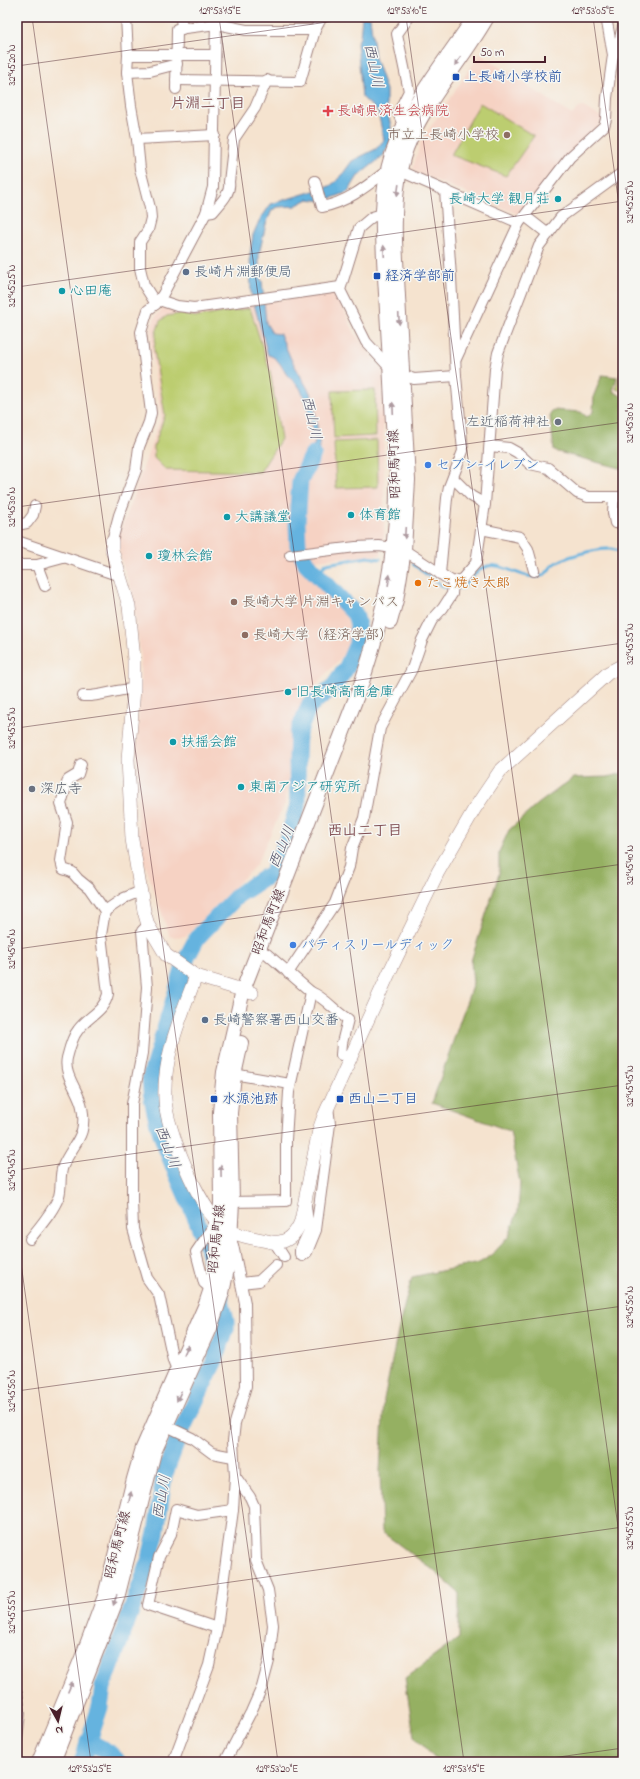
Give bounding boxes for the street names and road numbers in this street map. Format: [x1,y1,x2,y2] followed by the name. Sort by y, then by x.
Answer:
[383,429,407,499] street label: 昭和馬町線
[247,886,291,958] street label: 昭和馬町線
[203,1203,231,1275] street label: 昭和馬町線
[99,1508,137,1582] street label: 昭和馬町線

